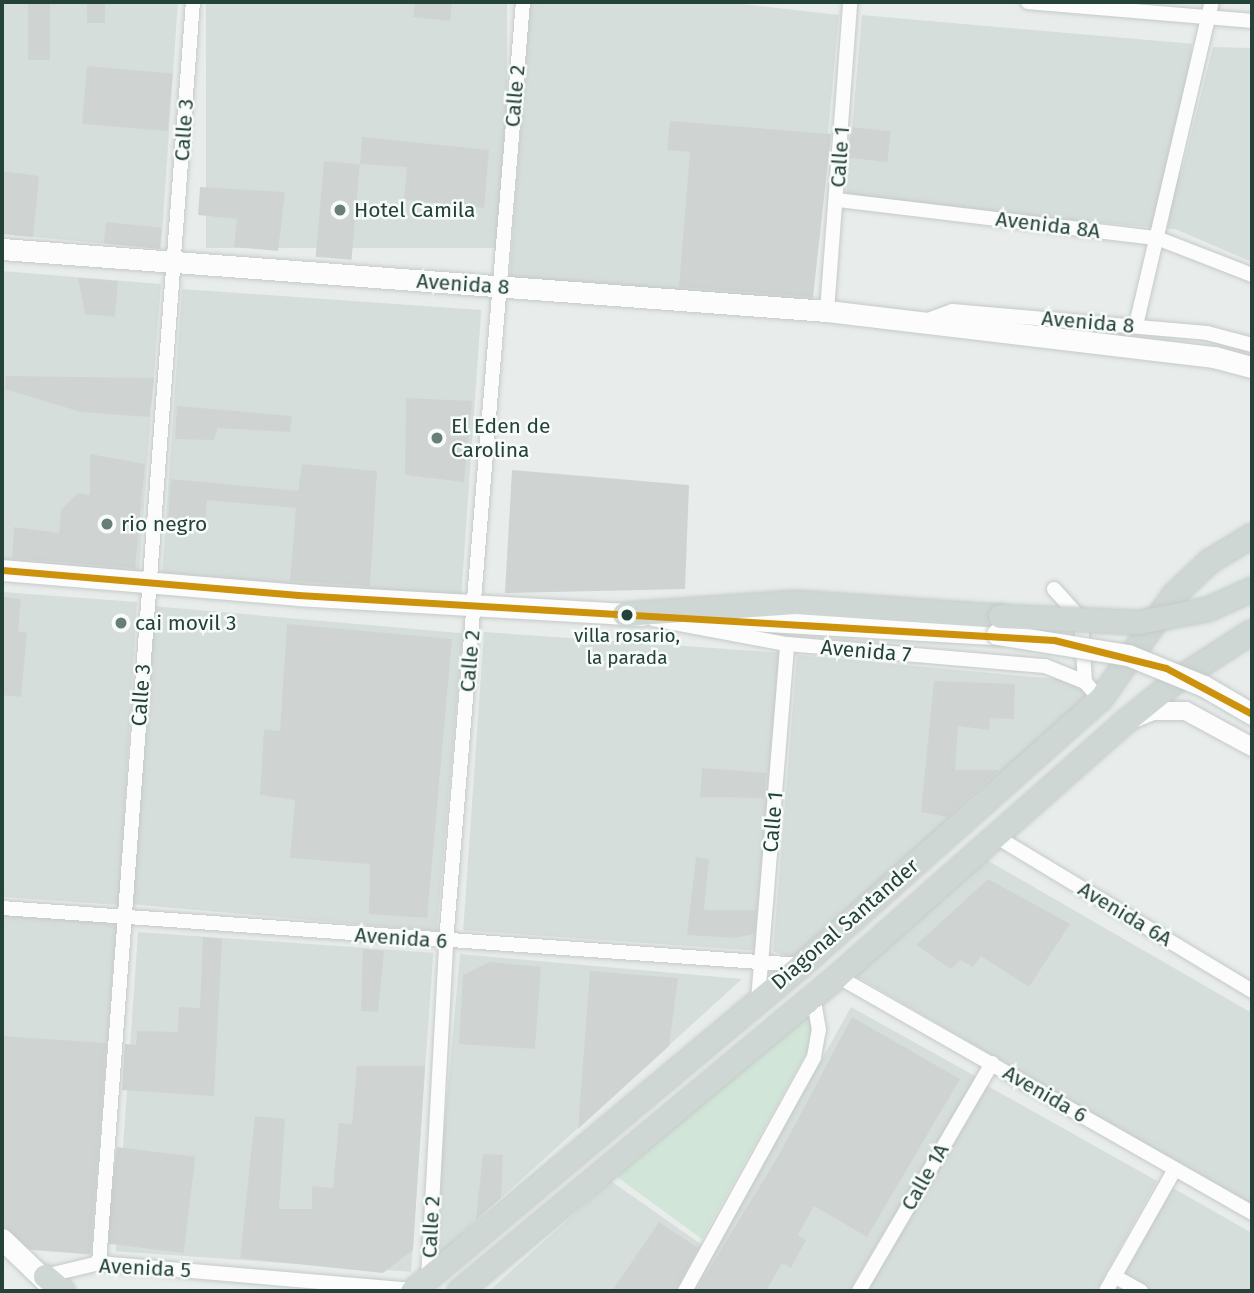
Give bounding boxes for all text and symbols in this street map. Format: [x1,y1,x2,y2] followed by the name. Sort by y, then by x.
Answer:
[500,64,530,128] street label: Calle 2
[169,98,199,162] street label: Calle 3
[825,126,855,188] street label: Calle 1
[354,197,475,223] place label: Hotel Camila
[332,202,348,218] marker: Hotel Camila
[994,206,1102,244] street label: Avenida 8A
[416,268,510,300] street label: Avenida 8
[1041,305,1135,339] street label: Avenida 8
[451,413,550,463] place label: El Eden de Carolina
[429,430,445,446] marker: El Eden de Carolina
[121,511,207,537] place label: rio negro
[99,516,115,532] marker: rio negro
[620,608,634,622] marker: villa rosario, la parada
[135,610,236,636] place label: cai movil 3
[113,615,129,631] marker: cai movil 3
[574,625,680,669] place label: villa rosario, la parada
[455,629,485,693] street label: Calle 2
[820,634,912,668] street label: Avenida 7
[126,663,156,727] street label: Calle 3
[758,790,788,854] street label: Calle 1
[766,853,924,995] street label: Diagonal Santander
[1074,876,1176,952] street label: Avenida 6A
[354,922,448,954] street label: Avenida 6
[999,1060,1091,1128] street label: Avenida 6
[896,1139,954,1215] street label: Calle 1A
[417,1195,445,1259] street label: Calle 2
[98,1253,192,1283] street label: Avenida 5

